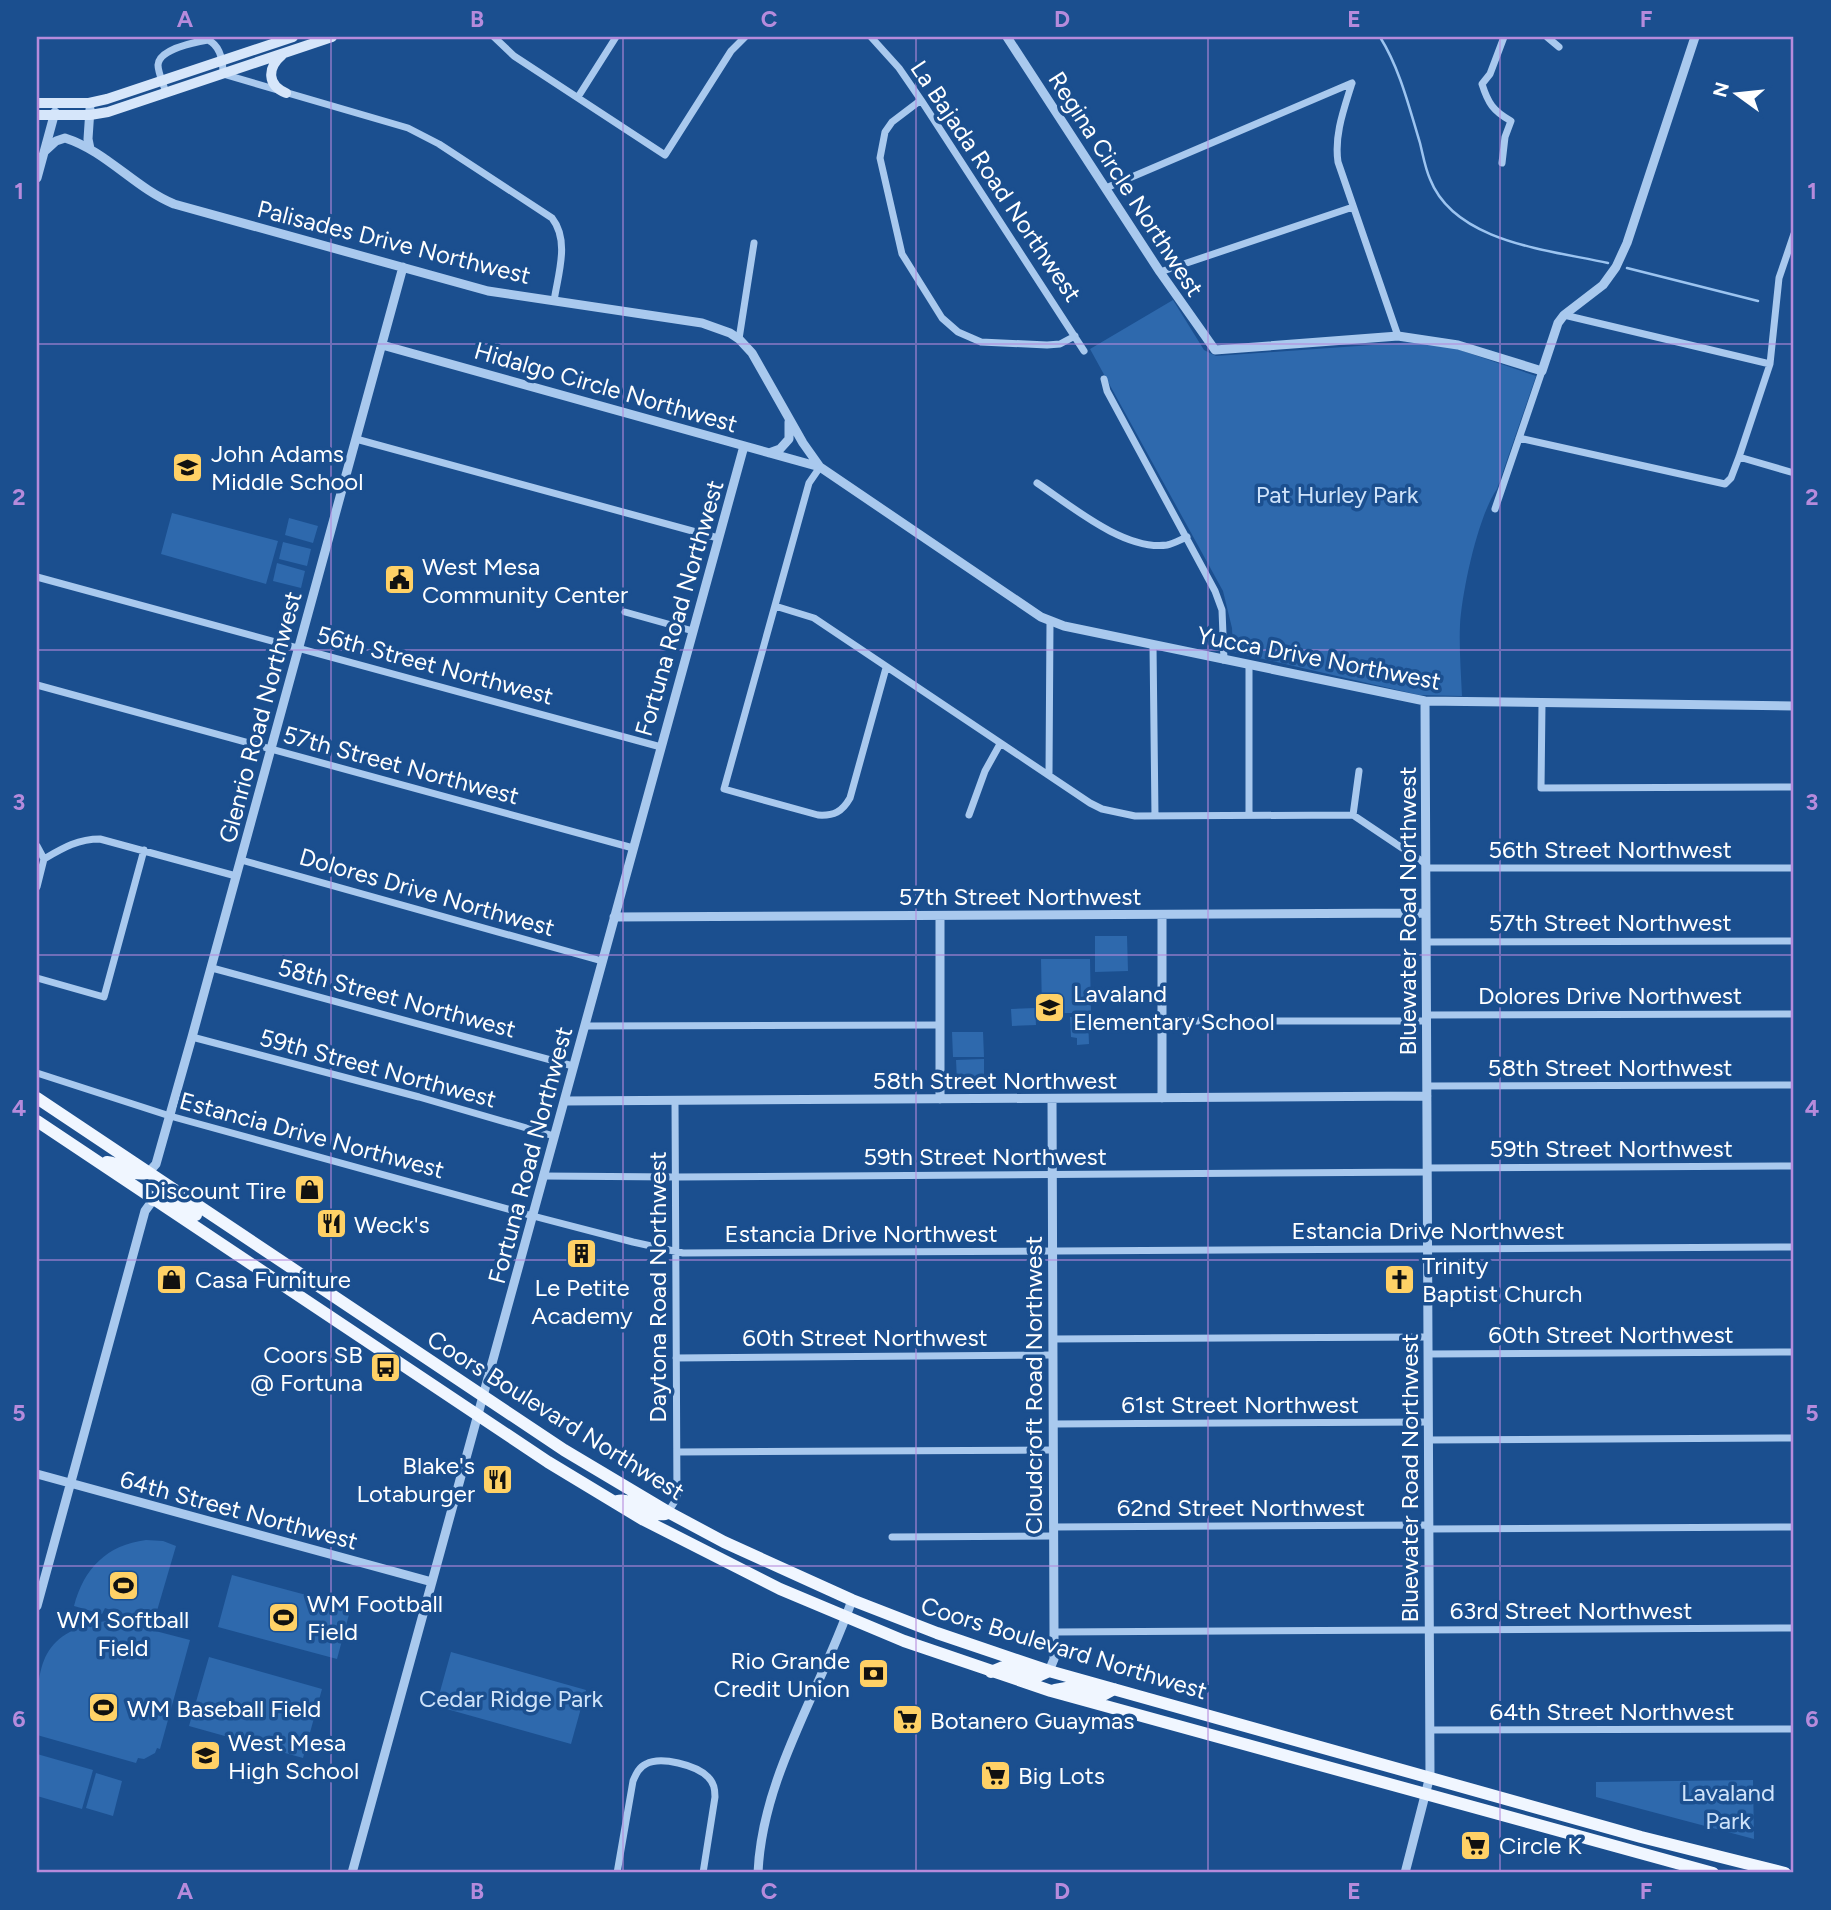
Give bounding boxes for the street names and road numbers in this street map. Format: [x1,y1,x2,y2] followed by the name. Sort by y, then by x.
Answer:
[904,55,1088,307] street label: La Bajada Road Northwest
[1042,66,1210,302] street label: Regina Circle Northwest
[254,194,534,290] street label: Palisades Drive Northwest
[471,336,741,438] street label: Hidalgo Circle Northwest
[629,477,729,739] street label: Fortuna Road Northwest
[212,588,308,846] street label: Glenrio Road Northwest
[314,619,556,711] street label: 56th Street Northwest
[1195,620,1443,696] street label: Yucca Drive Northwest
[280,720,522,810] street label: 57th Street Northwest
[1393,766,1422,1056] street label: Bluewater Road Northwest
[1488,835,1732,864] street label: 56th Street Northwest
[296,842,558,942] street label: Dolores Drive Northwest
[899,882,1142,911] street label: 57th Street Northwest
[1489,908,1732,937] street label: 57th Street Northwest
[275,952,519,1044] street label: 58th Street Northwest
[1478,981,1742,1010] street label: Dolores Drive Northwest
[257,1022,499,1114] street label: 59th Street Northwest
[482,1023,578,1287] street label: Fortuna Road Northwest
[1488,1053,1732,1082] street label: 58th Street Northwest
[873,1066,1117,1095] street label: 58th Street Northwest
[176,1086,448,1184] street label: Estancia Drive Northwest
[1489,1134,1733,1163] street label: 59th Street Northwest
[863,1142,1107,1171] street label: 59th Street Northwest
[643,1151,672,1423] street label: Daytona Road Northwest
[1292,1216,1564,1245] street label: Estancia Drive Northwest
[725,1219,997,1248] street label: Estancia Drive Northwest
[1019,1236,1048,1534] street label: Cloudcroft Road Northwest
[1488,1320,1734,1349] street label: 60th Street Northwest
[742,1323,988,1352] street label: 60th Street Northwest
[422,1324,690,1506] street label: Coors Boulevard Northwest
[1395,1333,1424,1623] street label: Bluewater Road Northwest
[1121,1390,1359,1419] street label: 61st Street Northwest
[117,1464,361,1556] street label: 64th Street Northwest
[1117,1493,1365,1522] street label: 62nd Street Northwest
[917,1591,1211,1705] street label: Coors Boulevard Northwest
[1450,1596,1692,1625] street label: 63rd Street Northwest
[1490,1697,1734,1726] street label: 64th Street Northwest

